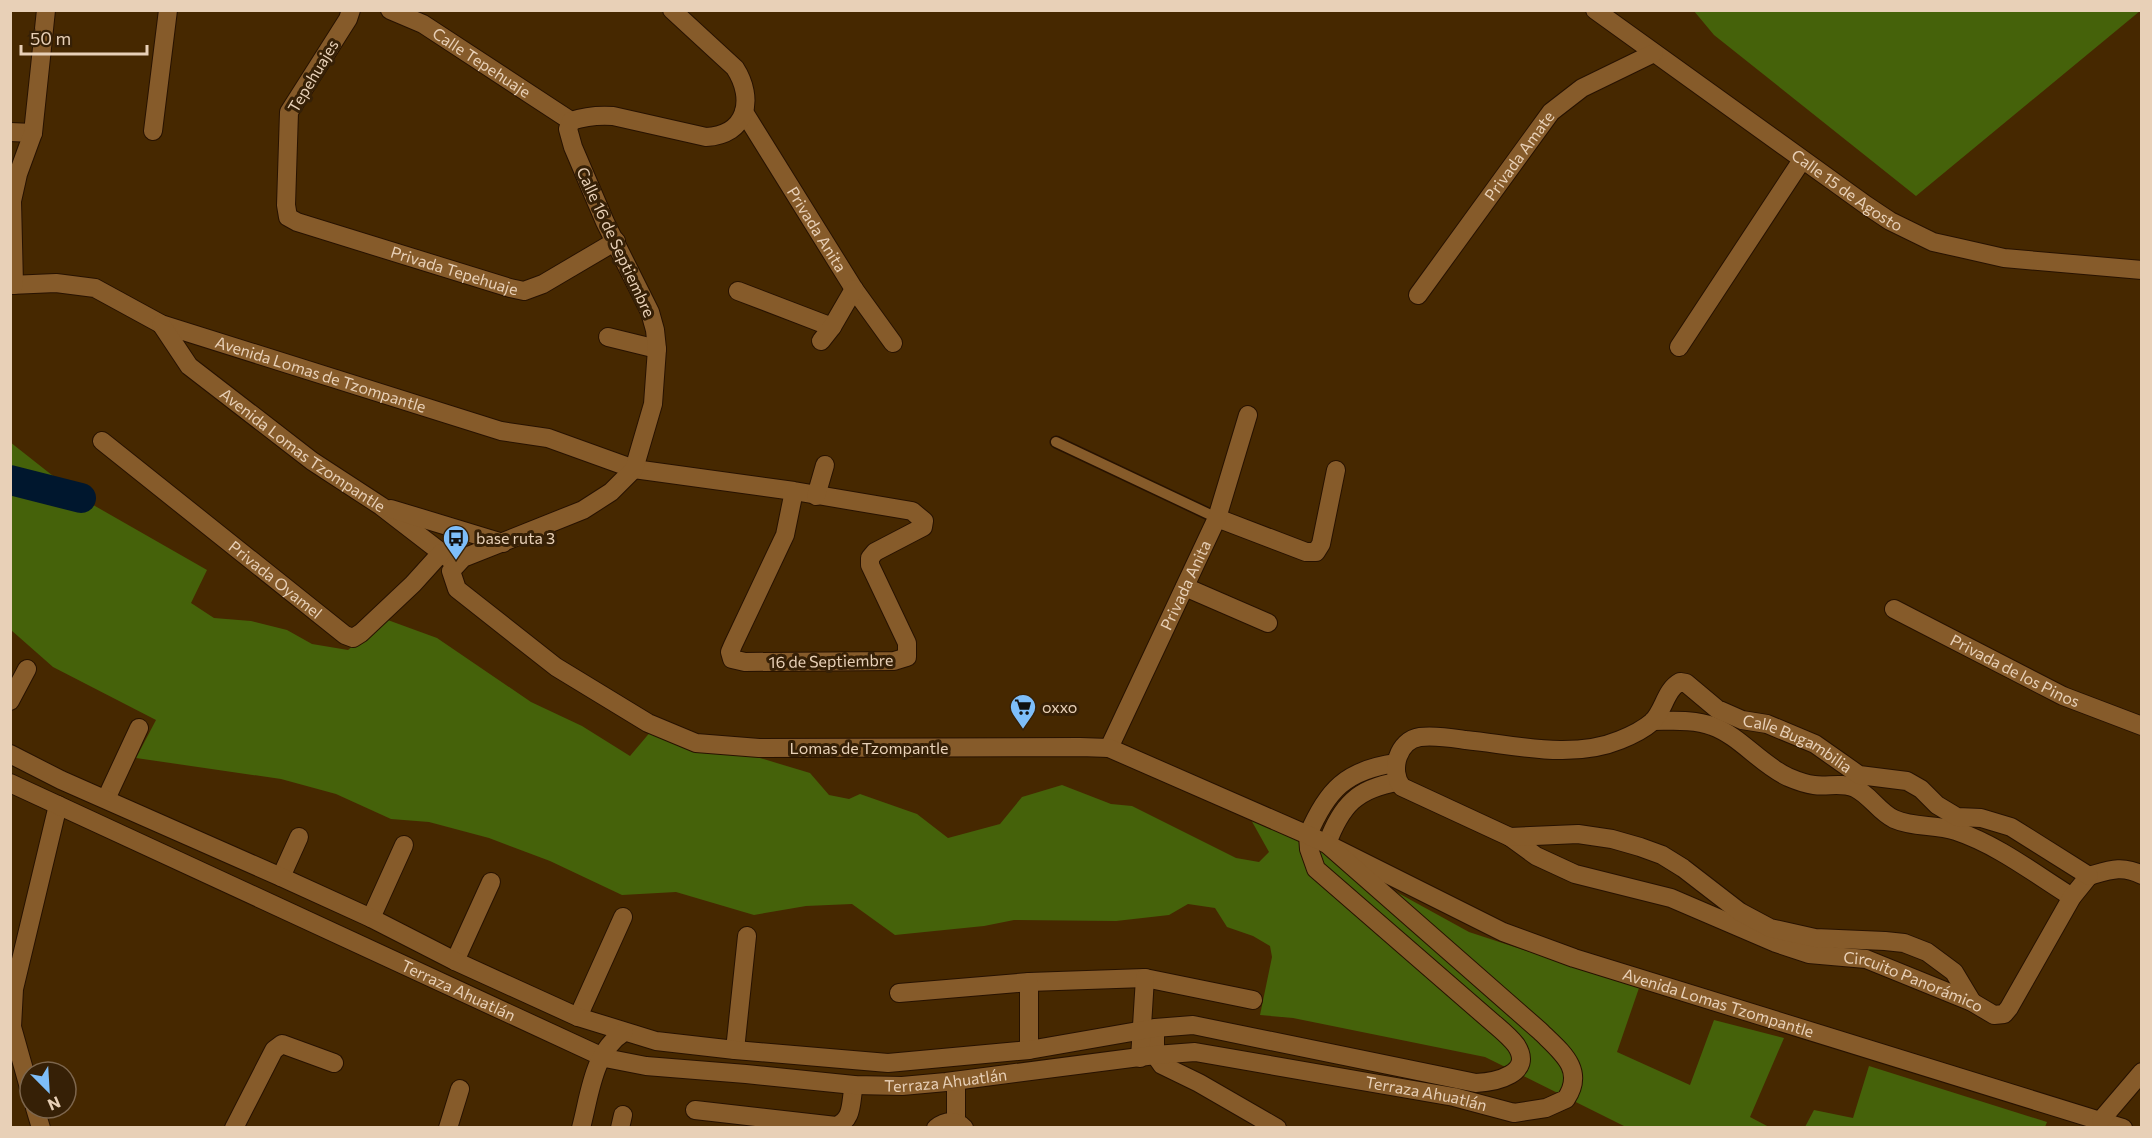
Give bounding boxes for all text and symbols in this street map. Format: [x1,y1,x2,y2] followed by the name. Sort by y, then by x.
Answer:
[21,18,147,56] scale bar
[429,23,535,101] street label: Calle Tepehuaje
[30,27,71,49] text: 50 m
[283,36,342,116] street label: Tepehuajes
[1480,107,1558,204] street label: Privada Amate
[1788,145,1906,235] street label: Calle 15 de Agosto
[573,164,660,320] street label: Calle 16 de Septiembre
[784,183,851,275] street label: Privada Anita
[389,242,520,298] street label: Privada Tepehuaje
[213,332,429,416] street label: Avenida Lomas de Tzompantle
[217,384,389,515] street label: Avenida Lomas Tzompantle
[441,523,471,561] bus stop icon: base ruta 3
[476,528,555,547] place label: base ruta 3
[225,536,326,622] street label: Privada Oyamel
[1156,537,1214,633] street label: Privada Anita
[1948,630,2083,710] street label: Privada de los Pinos
[769,650,893,671] street label: 16 de Septiembre
[1008,692,1038,730] supermarket icon: oxxo
[1042,697,1077,716] place label: oxxo
[1742,710,1856,776] street label: Calle Bugambilia
[790,738,949,757] street label: Lomas de Tzompantle
[1843,947,1987,1016] street label: Circuito Panorámico
[399,955,519,1024] street label: Terraza Ahuatlán
[1621,964,1816,1041] street label: Avenida Lomas Tzompantle
[18,1060,78,1120] north arrow
[884,1064,1008,1095] street label: Terraza Ahuatlán
[1364,1072,1489,1114] street label: Terraza Ahuatlán
[45,1093,64,1115] text: N

